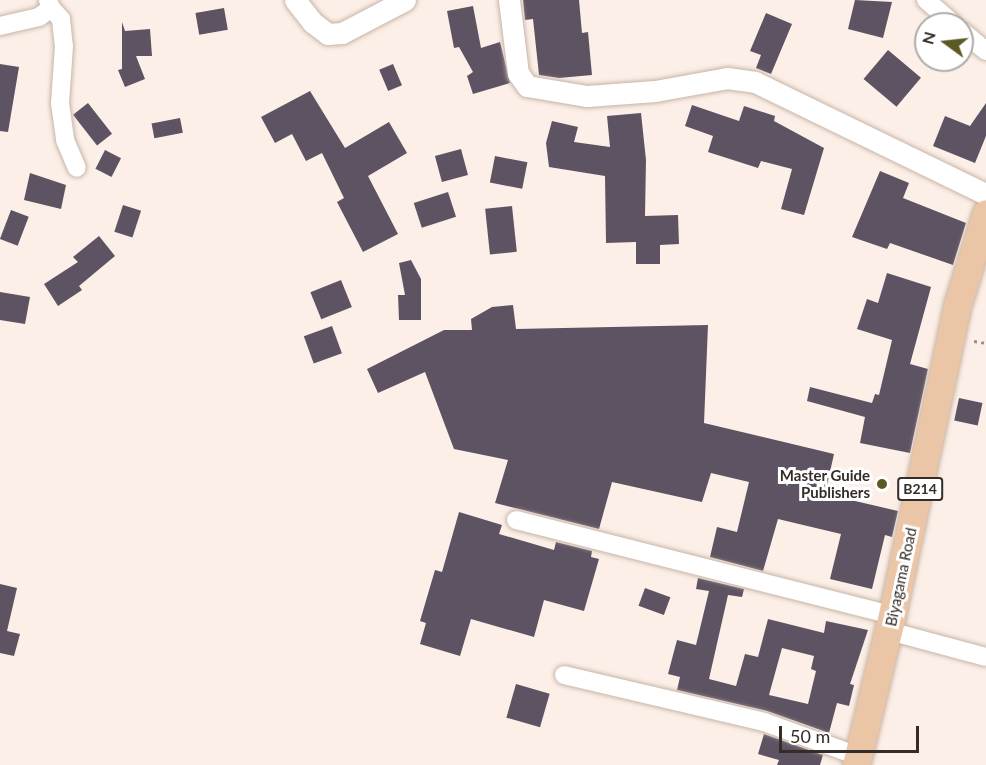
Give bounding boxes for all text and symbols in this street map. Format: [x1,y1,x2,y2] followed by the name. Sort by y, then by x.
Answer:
[914,12,974,72] north arrow
[917,29,939,46] text: N
[779,466,870,501] place label: Master Guide Publishers
[875,477,889,491] marker: Master Guide Publishers
[896,478,944,500] road number: B214
[882,526,920,628] street label: Biyagama Road
[782,714,922,752] scale bar
[790,725,830,747] text: 50 m

